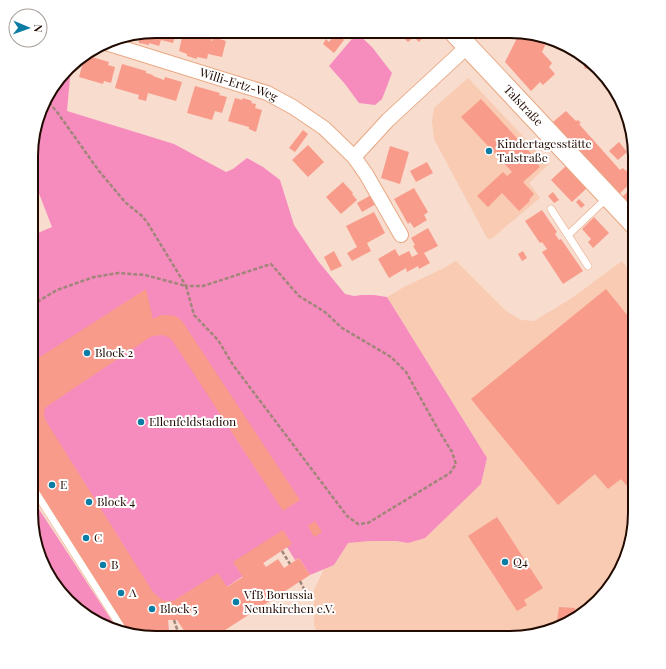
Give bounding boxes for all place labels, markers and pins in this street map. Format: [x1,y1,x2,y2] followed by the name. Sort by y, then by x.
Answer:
[497,135,591,165] place label: Kindertagesstätte Talstraße
[484,146,494,156] marker: Kindertagesstätte Talstraße
[95,344,134,360] place label: Block 2
[82,348,92,358] marker: Block 2
[149,413,236,429] place label: Ellenfeldstadion
[136,417,146,427] marker: Ellenfeldstadion
[60,476,67,492] place label: E
[47,480,57,490] marker: E
[97,493,135,509] place label: Block 4
[84,497,94,507] marker: Block 4
[94,529,102,545] place label: C
[81,533,91,543] marker: C
[513,553,528,569] place label: Q4
[111,556,118,572] place label: B
[500,557,510,567] marker: Q4
[98,560,108,570] marker: B
[128,584,137,600] place label: A
[243,586,335,616] place label: VfB Borussia Neunkirchen e.V.
[116,588,126,598] marker: A
[231,597,241,607] marker: VfB Borussia Neunkirchen e.V.
[160,600,198,616] place label: Block 5
[147,604,157,614] marker: Block 5

